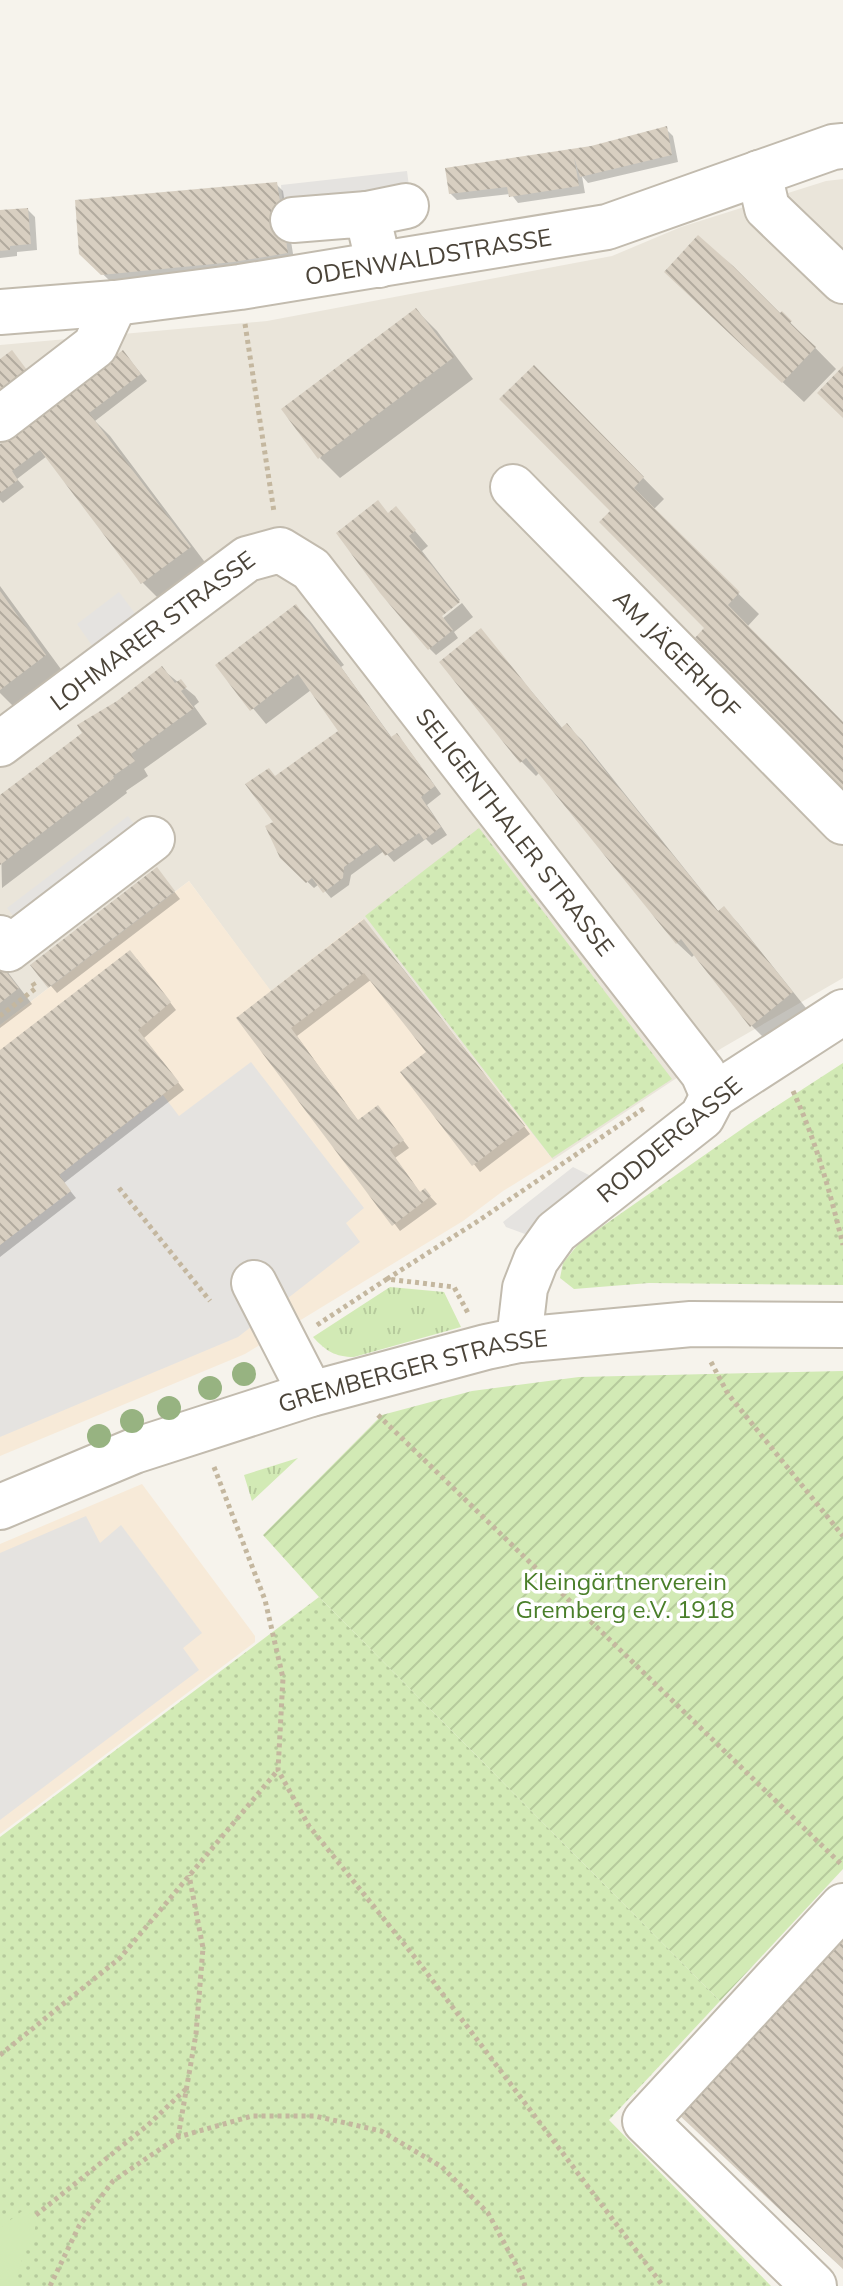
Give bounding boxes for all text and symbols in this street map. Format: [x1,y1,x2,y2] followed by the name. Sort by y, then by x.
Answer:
[303,221,554,291] street label: ODENWALDSTRASSE
[44,544,260,716] street label: LOHMARER STRASSE
[607,583,747,724] street label: AM JÄGERHOF
[410,702,621,962] street label: SELIGENTHALER STRASSE
[590,1069,748,1209] street label: RODDERGASSE
[274,1322,549,1419] street label: GREMBERGER STRASSE
[515,1566,735,1624] park label: Kleingärtnerverein Gremberg e.V. 1918

